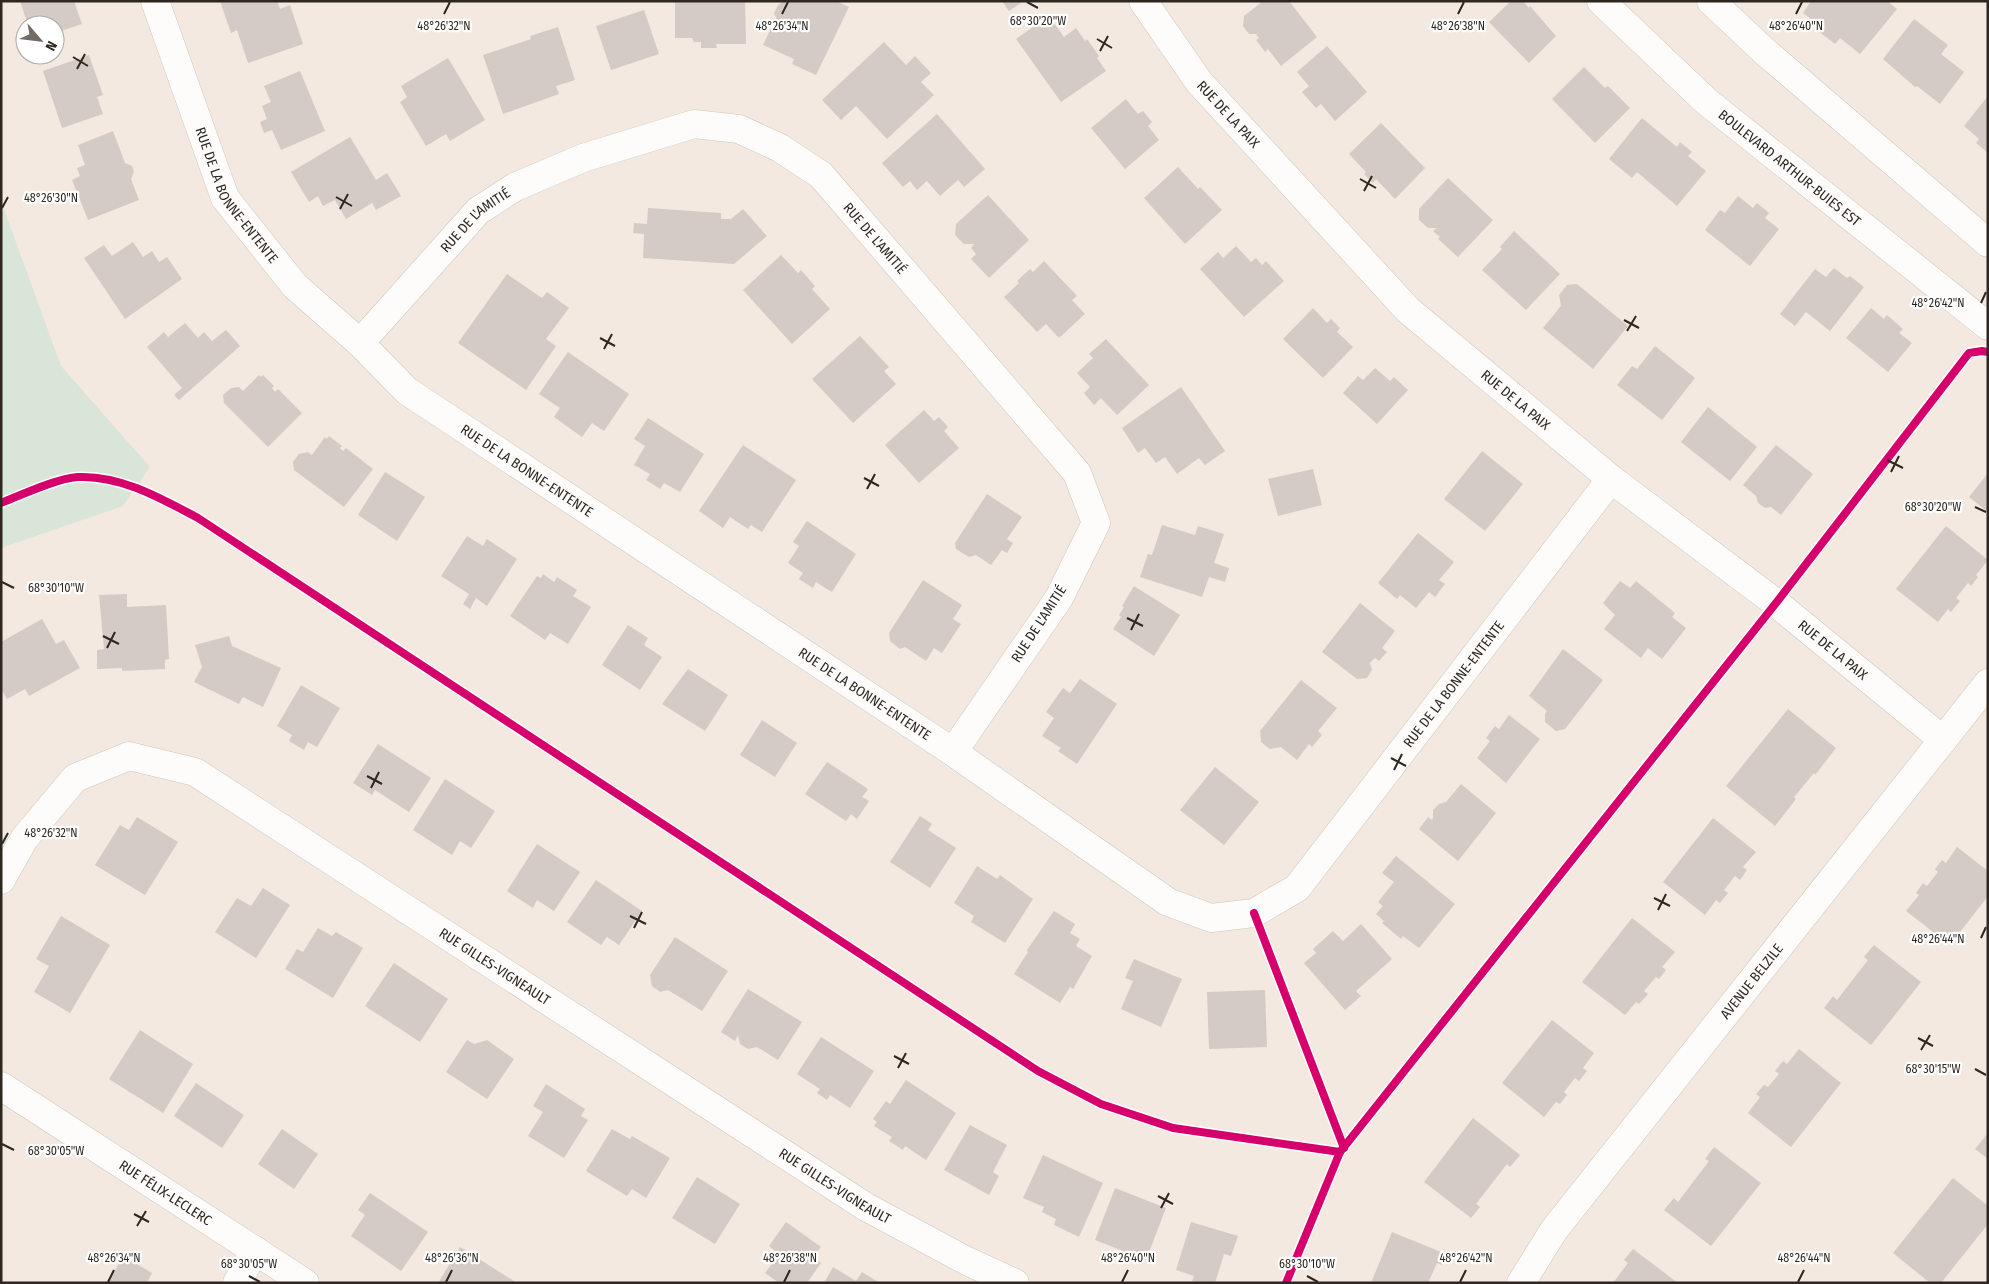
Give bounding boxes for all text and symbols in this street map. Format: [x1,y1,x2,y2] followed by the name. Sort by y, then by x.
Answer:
[1010,14,1066,28] text: 68°30'20"W
[15,15,65,65] north arrow
[417,19,471,33] text: 48°26'32"N
[755,19,809,33] text: 48°26'34"N
[1431,19,1485,33] text: 48°26'38"N
[1769,19,1823,33] text: 48°26'40"N
[42,38,61,54] text: N
[1193,77,1263,151] street label: RUE DE LA PAIX
[1715,106,1865,230] street label: BOULEVARD ARTHUR-BUIES EST
[192,125,282,267] street label: RUE DE LA BONNE-ENTENTE
[437,183,513,256] street label: RUE DE L'AMITIÉ
[24,191,78,205] text: 48°26'30"N
[840,199,912,278] street label: RUE DE L'AMITIÉ
[1911,296,1965,310] text: 48°26'42"N
[1478,366,1554,434] street label: RUE DE LA PAIX
[458,420,597,520] street label: RUE DE LA BONNE-ENTENTE
[1905,500,1961,514] text: 68°30'20"W
[28,581,84,595] text: 68°30'10"W
[1007,581,1070,666] street label: RUE DE L'AMITIÉ
[1795,616,1871,683] street label: RUE DE LA PAIX
[1400,617,1508,751] street label: RUE DE LA BONNE-ENTENTE
[795,644,935,744] street label: RUE DE LA BONNE-ENTENTE
[24,826,78,840] text: 48°26'32"N
[436,924,554,1009] street label: RUE GILLES-VIGNEAULT
[1911,932,1965,946] text: 48°26'44"N
[1716,940,1787,1022] street label: AVENUE BELZILE
[1906,1062,1960,1076] text: 68°30'15"W
[28,1144,84,1158] text: 68°30'05"W
[776,1144,894,1227] street label: RUE GILLES-VIGNEAULT
[116,1156,215,1229] street label: RUE FÉLIX-LECLERC
[87,1251,141,1265] text: 48°26'34"N
[425,1251,479,1265] text: 48°26'36"N
[763,1251,817,1265] text: 48°26'38"N
[1101,1251,1155,1265] text: 48°26'40"N
[1439,1251,1493,1265] text: 48°26'42"N
[1777,1251,1831,1265] text: 48°26'44"N
[221,1257,277,1271] text: 68°30'05"W
[1279,1257,1335,1271] text: 68°30'10"W

